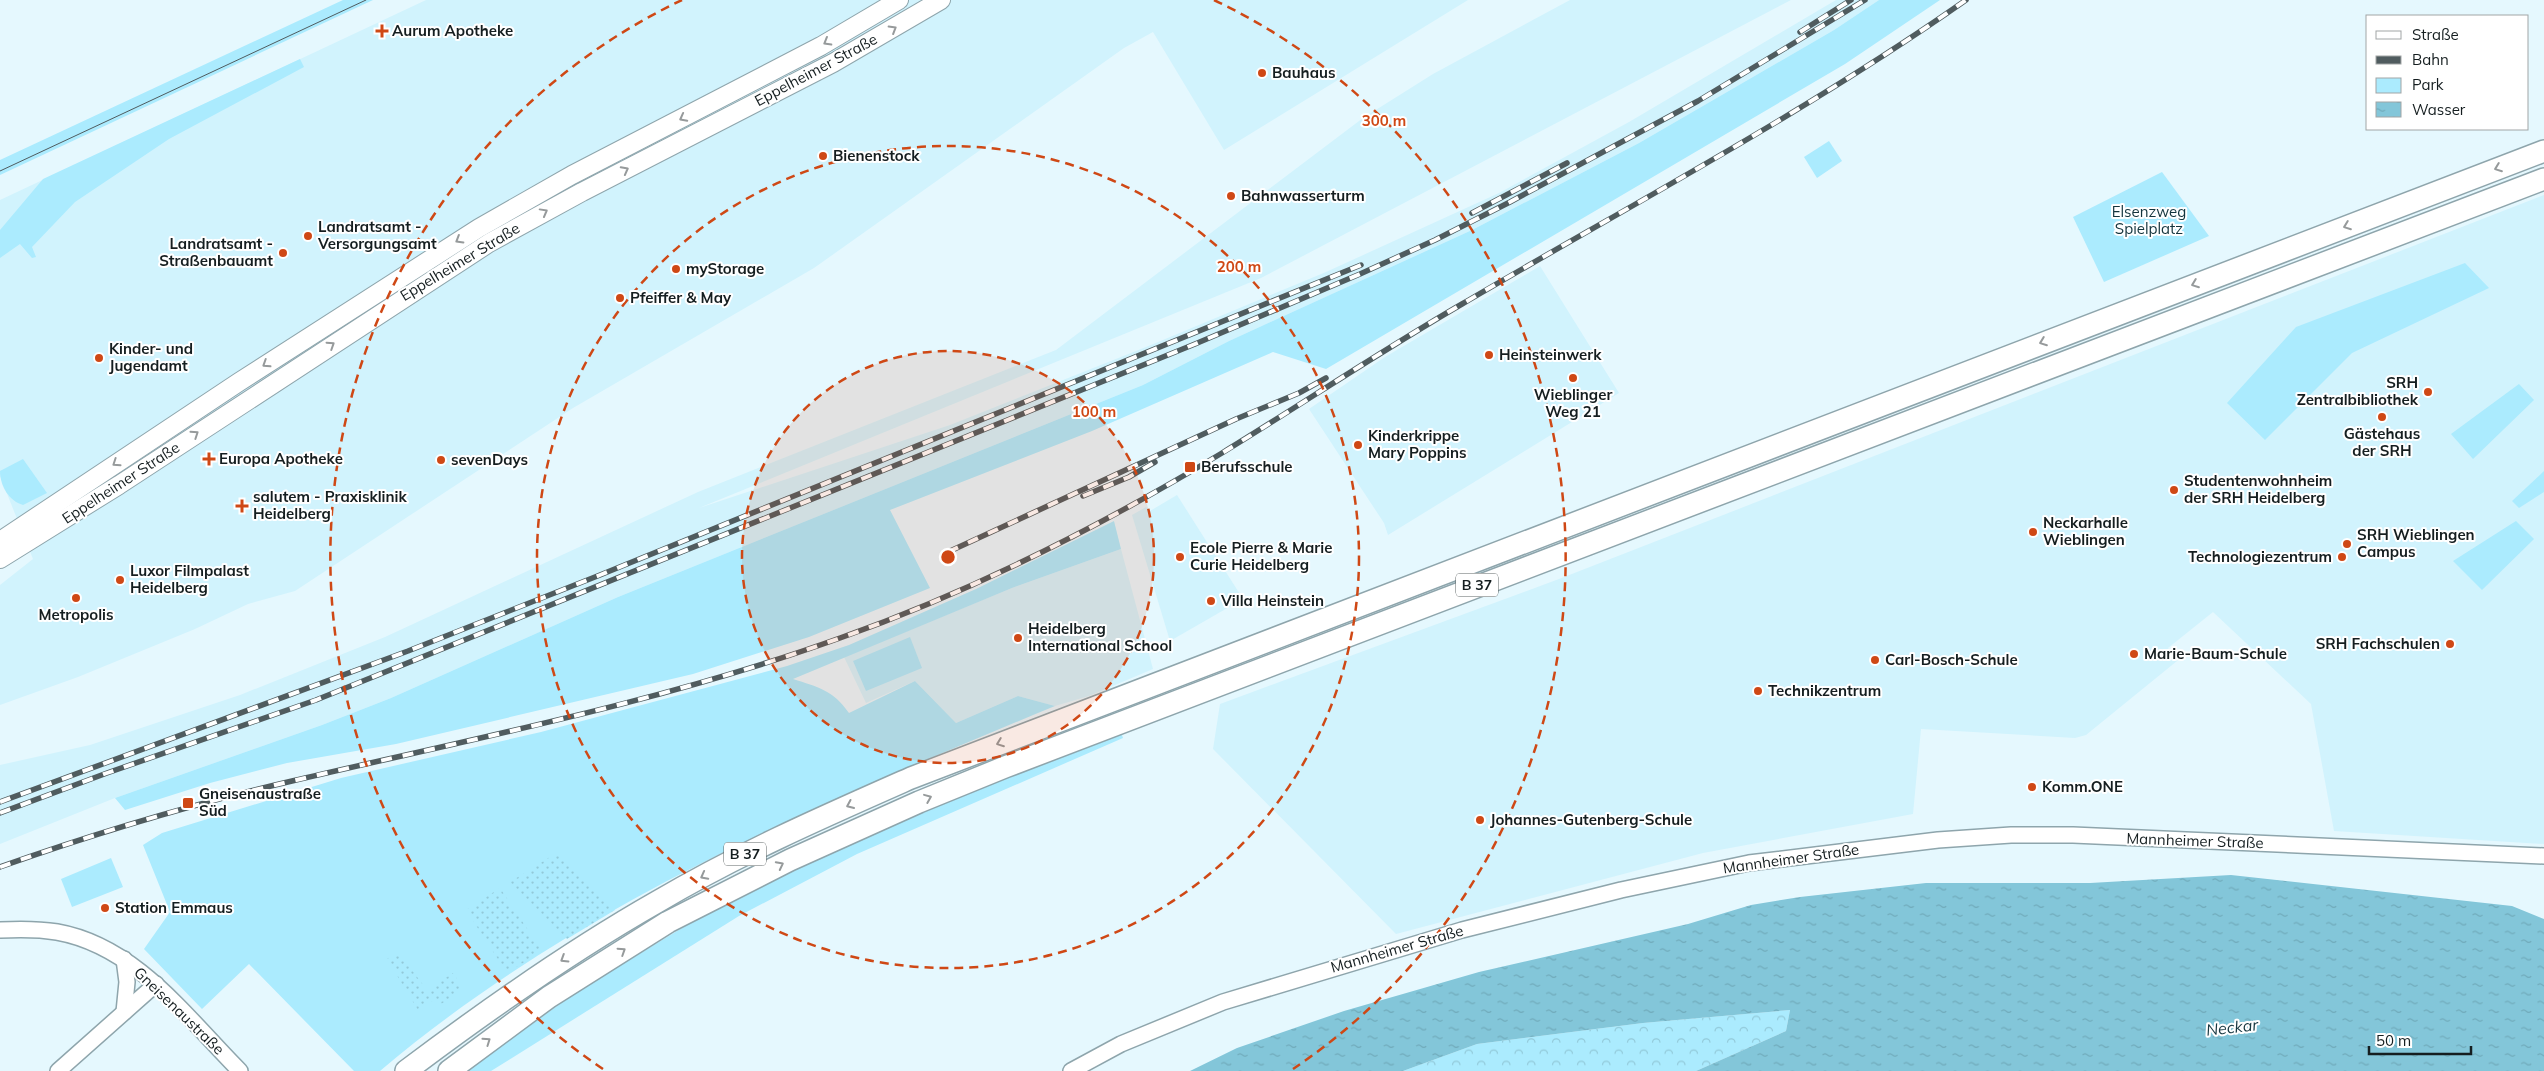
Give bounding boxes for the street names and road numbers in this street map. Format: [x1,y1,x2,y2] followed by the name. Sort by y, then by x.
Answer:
[751,29,880,110] street label: Eppelheimer Straße
[396,218,523,305] street label: Eppelheimer Straße
[58,437,183,528] street label: Eppelheimer Straße
[1456,574,1498,596] road number: B 37
[2126,829,2264,852] street label: Mannheimer Straße
[1722,840,1860,877] street label: Mannheimer Straße
[724,842,766,866] road number: B 37
[1328,920,1465,977] street label: Mannheimer Straße
[130,963,228,1059] street label: Gneisenaustraße

